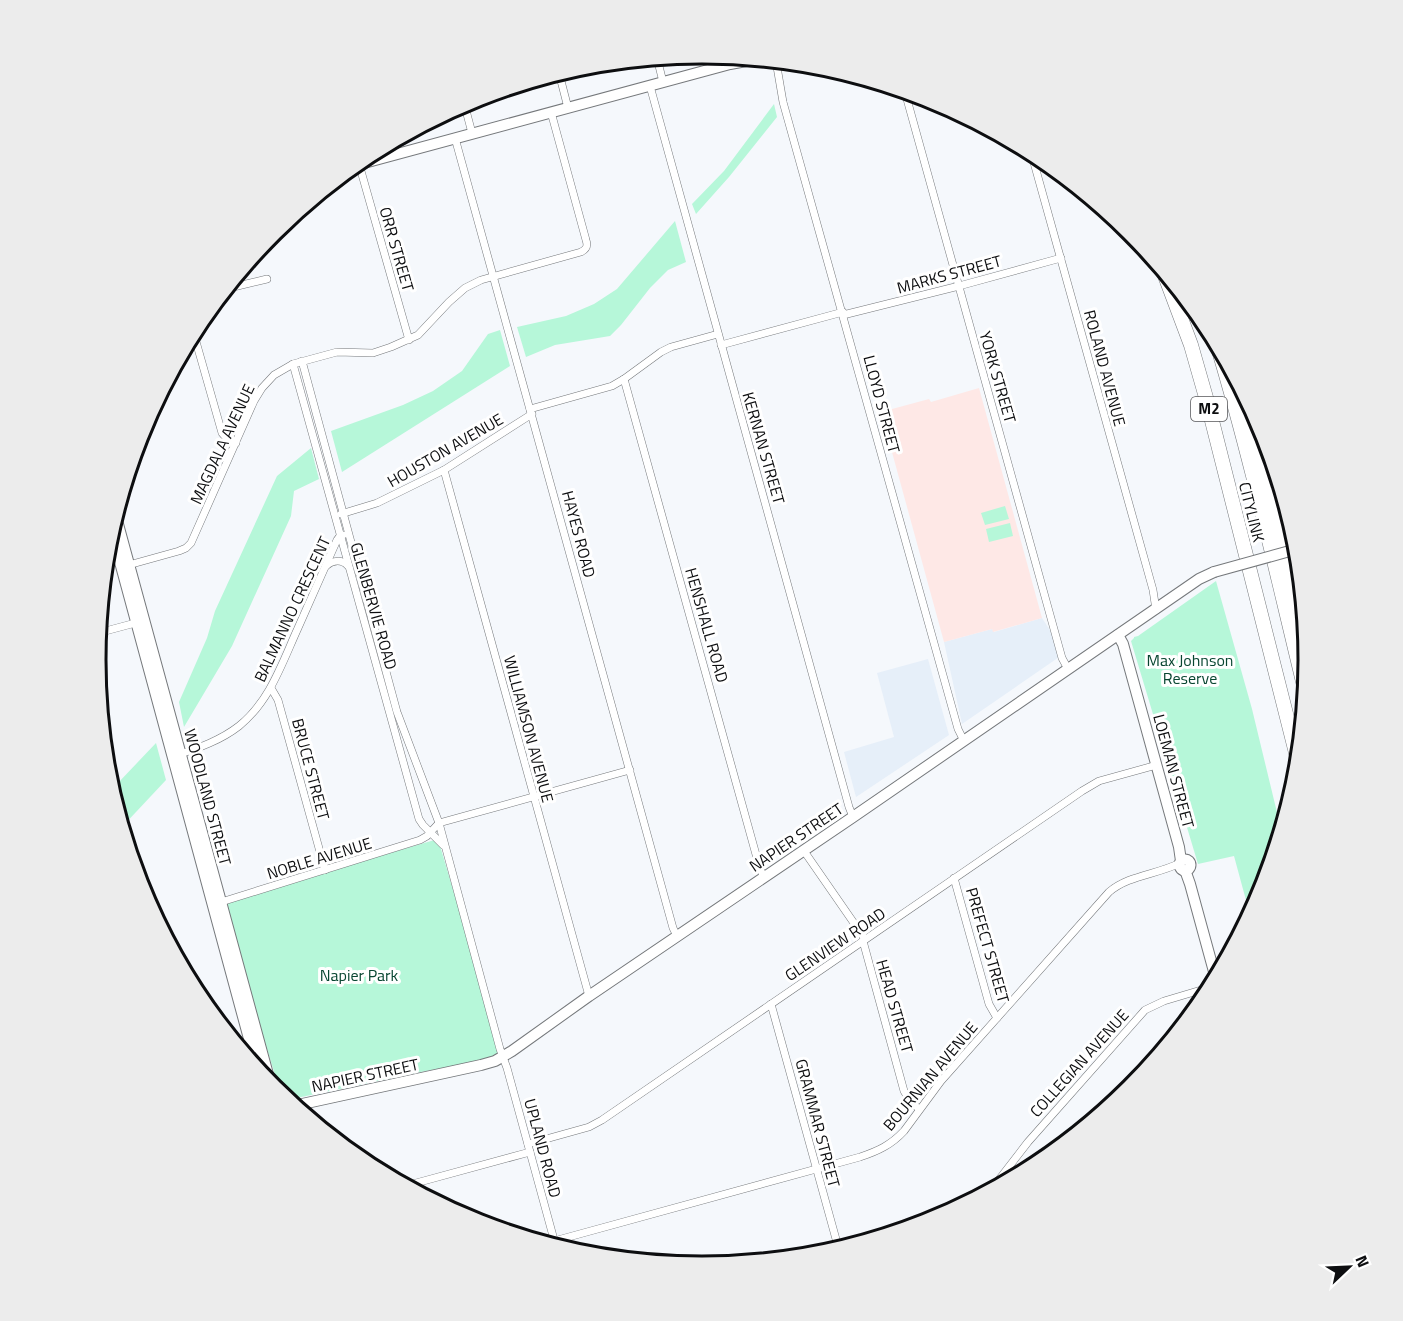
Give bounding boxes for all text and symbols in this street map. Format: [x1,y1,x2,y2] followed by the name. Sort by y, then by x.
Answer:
[373,204,421,295] street label: ORR STREET
[894,248,1004,299] street label: MARKS STREET
[1078,307,1132,429] street label: ROLAND AVENUE
[973,328,1023,426] street label: YORK STREET
[857,352,907,456] street label: LLOYD STREET
[184,380,260,508] street label: MAGDALA AVENUE
[737,389,792,507] street label: KERNAN STREET
[1191,397,1227,421] road number: M2
[382,407,508,493] street label: HOUSTON AVENUE
[1233,479,1271,545] street label: CITYLINK
[556,488,602,580] street label: HAYES ROAD
[248,532,337,686] street label: BALMANNO CRESCENT
[344,540,404,672] street label: GLENBERVIE ROAD
[679,565,735,685] street label: HENSHALL ROAD
[1147,648,1233,690] park label: Max Johnson Reserve
[498,653,560,805] street label: WILLIAMSON AVENUE
[1147,711,1201,831] street label: LOEMAN STREET
[286,716,336,823] street label: BRUCE STREET
[178,726,238,869] street label: WOODLAND STREET
[744,796,848,877] street label: NAPIER STREET
[264,831,375,885] street label: NOBLE AVENUE
[960,884,1016,1006] street label: PREFECT STREET
[780,901,890,987] street label: GLENVIEW ROAD
[870,957,920,1056] street label: HEAD STREET
[320,963,399,987] park label: Napier Park
[1024,1004,1134,1122] street label: COLLEGIAN AVENUE
[877,1016,983,1136] street label: BOURNIAN AVENUE
[309,1052,421,1098] street label: NAPIER STREET
[789,1056,847,1190] street label: GRAMMAR STREET
[518,1096,568,1200] street label: UPLAND ROAD
[1319,1237,1379,1297] north arrow
[1350,1251,1376,1271] text: N

